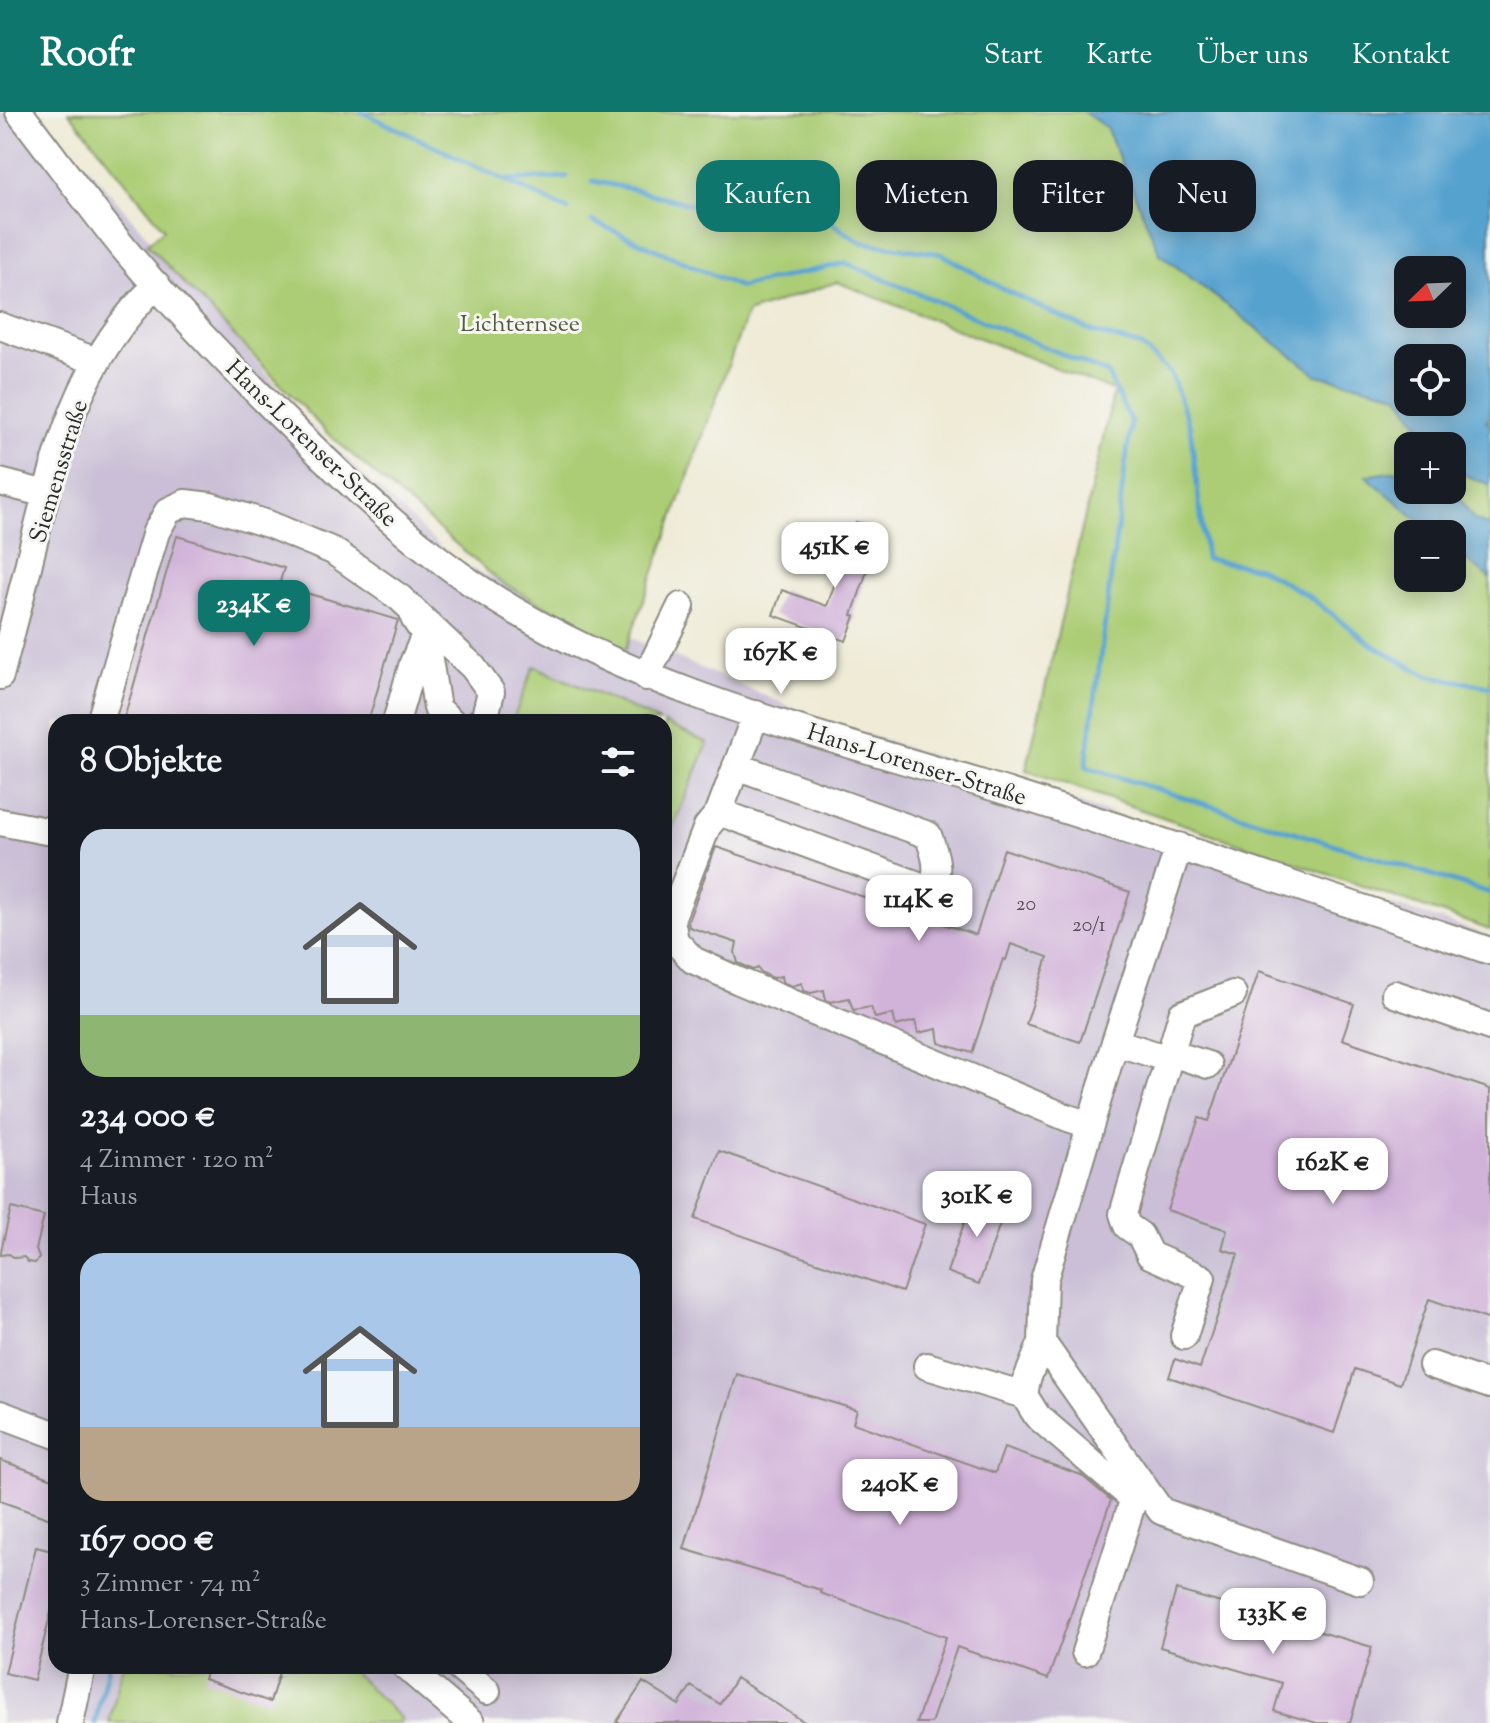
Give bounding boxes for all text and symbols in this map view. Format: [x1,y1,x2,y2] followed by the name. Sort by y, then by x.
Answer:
[40,29,135,83] text: Roofr
[984,36,1043,76] text: Start
[1087,36,1153,76] text: Karte
[1197,36,1308,76] text: Über uns
[1352,36,1450,76] text: Kontakt
[696,160,840,232] chip: Kaufen
[856,160,997,232] chip: Mieten
[1013,160,1133,232] chip: Filter
[1149,160,1256,232] chip: Neu
[1394,256,1466,328] north arrow
[1394,256,1466,592] map controls
[460,308,580,342] park label: Lichternsee
[1394,344,1466,416] button: locate
[217,353,404,536] street label: Hans-Lorenser-Straße
[22,396,98,547] street label: Siemensstraße
[1394,432,1466,504] button: +
[1394,520,1466,592] button: −
[770,522,900,590] pin: 451K €
[799,529,871,566] text: 451K €
[189,580,319,648] pin: 234K €
[216,587,292,624] text: 234K €
[716,628,846,696] pin: 167K €
[743,635,819,672] text: 167K €
[802,716,1030,815] street label: Hans-Lorenser-Straße
[80,738,222,787] text: 8 Objekte
[596,740,640,784] icon: filters
[854,875,984,943] pin: 114K €
[288,881,432,1025] icon: home
[883,882,955,919] text: 114K €
[1016,891,1036,920] house number: 20
[1072,912,1106,941] house number: 20/1
[80,1093,216,1142] text: 234 000 €
[1268,1138,1398,1206] pin: 162K €
[80,1142,273,1179] text: 4 Zimmer · 120 m²
[1296,1145,1370,1182] text: 162K €
[912,1171,1042,1239] pin: 301K €
[941,1178,1013,1215] text: 301K €
[80,1179,137,1216] text: Haus
[288,1305,432,1449] icon: home
[835,1459,965,1527] pin: 240K €
[860,1466,940,1503] text: 240K €
[80,1517,215,1566] text: 167 000 €
[80,1566,260,1603] text: 3 Zimmer · 74 m²
[1208,1588,1338,1656] pin: 133K €
[1238,1595,1308,1632] text: 133K €
[80,1603,327,1640] text: Hans-Lorenser-Straße

